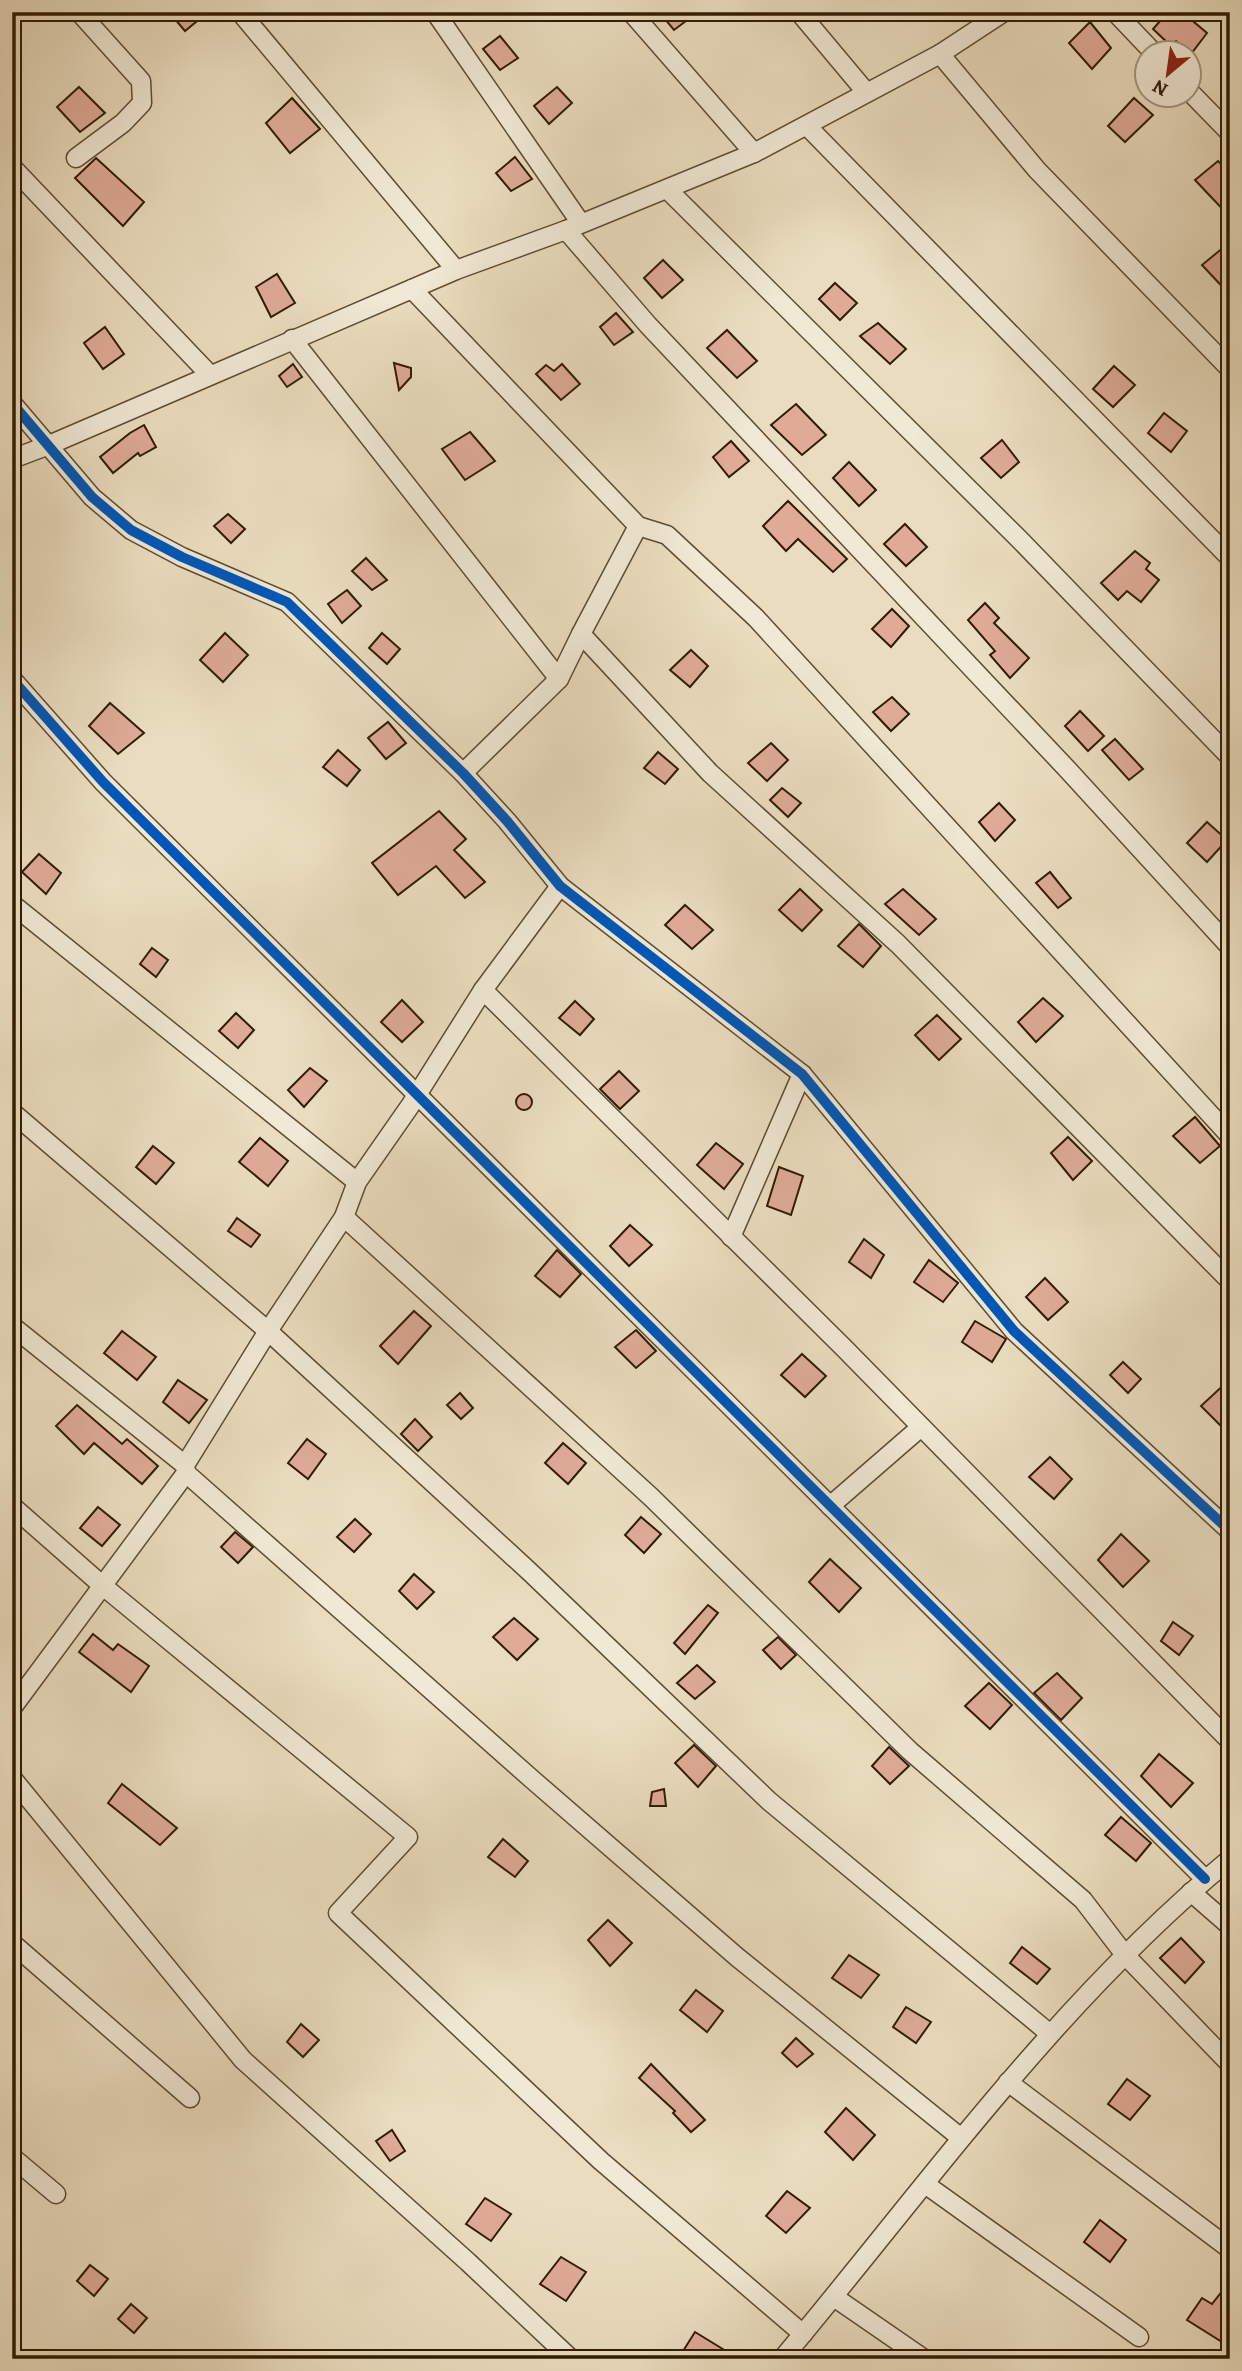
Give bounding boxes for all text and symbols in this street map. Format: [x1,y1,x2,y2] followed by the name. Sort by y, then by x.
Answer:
[1134,38,1204,108] north arrow
[1148,73,1173,103] text: N

